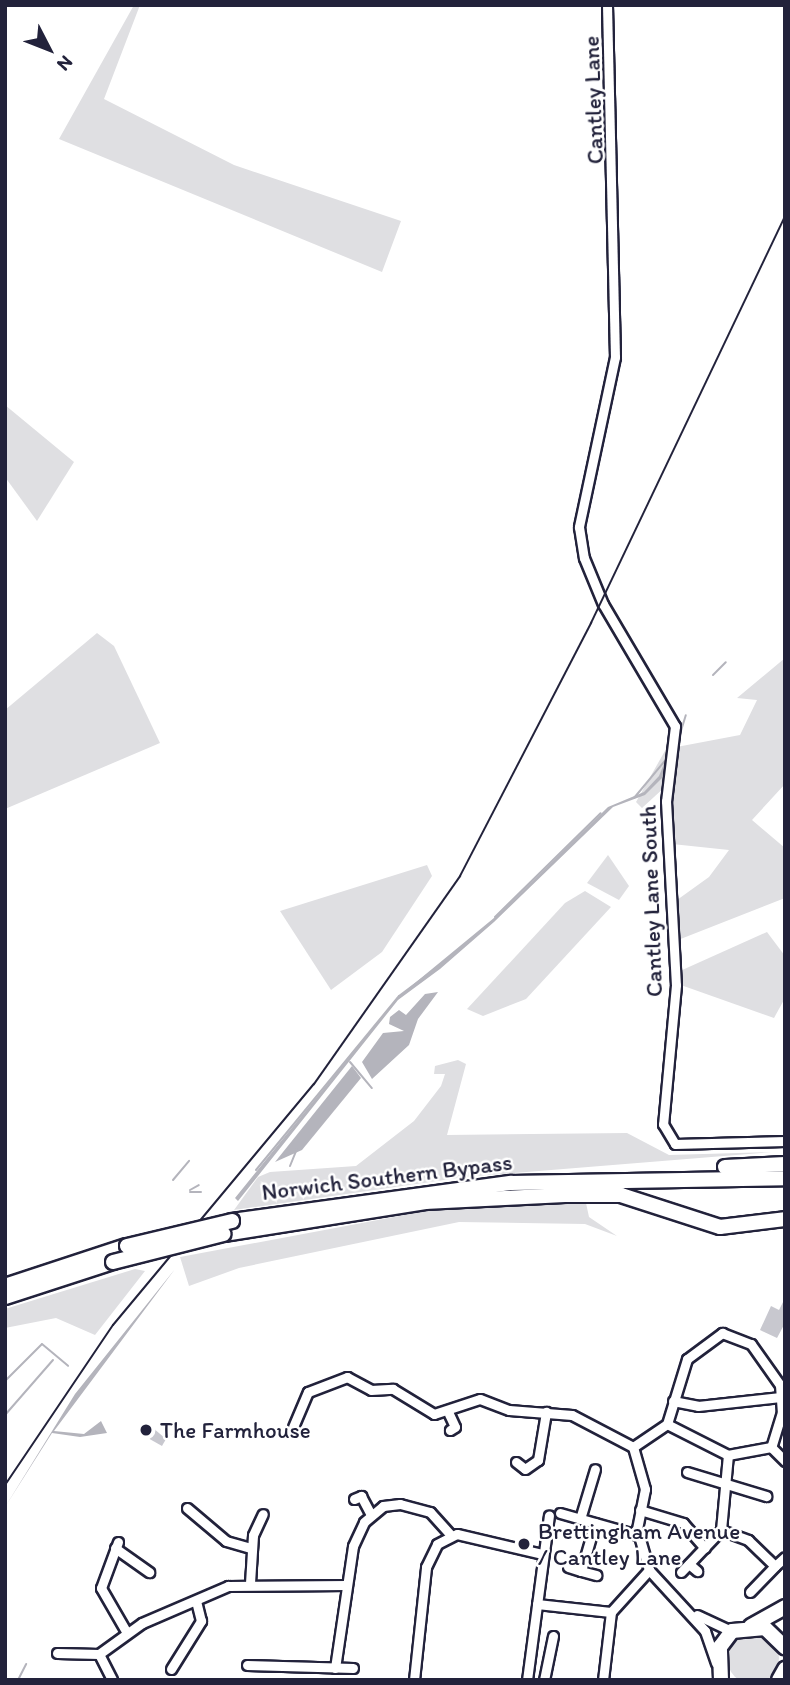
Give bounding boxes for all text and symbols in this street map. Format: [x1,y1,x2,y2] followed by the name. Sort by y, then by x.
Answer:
[14,14,84,84] north arrow
[577,35,609,165] street label: Cantley Lane
[52,51,78,76] text: N
[634,805,668,997] street label: Cantley Lane South
[260,1148,514,1206] street label: Norwich Southern Bypass
[160,1416,310,1444] place label: The Farmhouse
[138,1422,154,1438] marker: The Farmhouse
[538,1517,739,1571] place label: Brettingham Avenue / Cantley Lane
[516,1536,532,1552] marker: Brettingham Avenue / Cantley Lane

